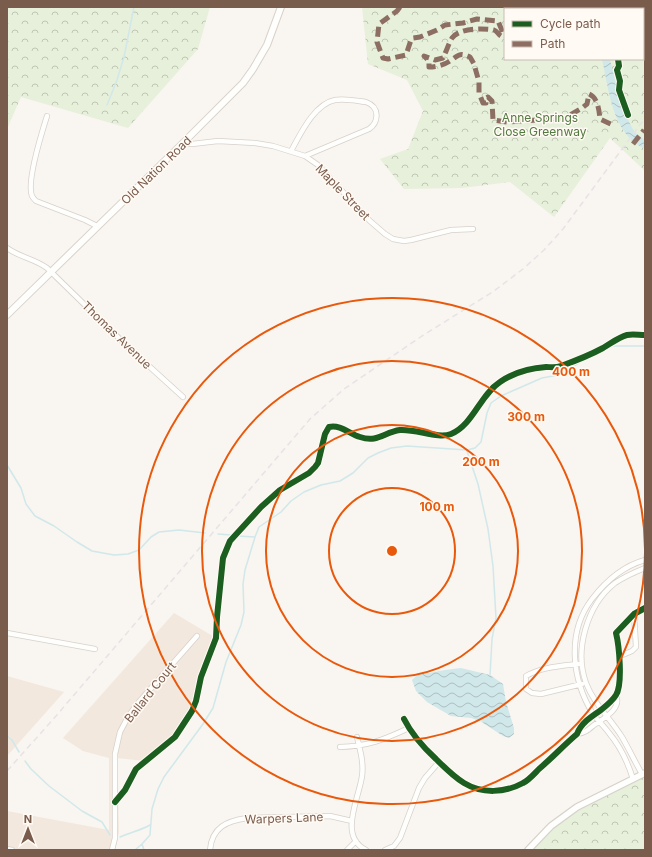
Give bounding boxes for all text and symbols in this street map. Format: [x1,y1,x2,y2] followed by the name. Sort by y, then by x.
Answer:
[504,8,644,60] legend
[540,16,601,31] text: Cycle path
[540,36,565,51] text: Path
[493,110,587,139] park label: Anne Springs Close Greenway
[118,133,194,207] street label: Old Nation Road
[313,161,373,223] street label: Maple Street
[79,298,155,372] street label: Thomas Avenue
[552,364,590,379] text: 400 m
[507,409,545,424] text: 300 m
[462,454,500,469] text: 200 m
[419,499,455,514] text: 100 m
[385,544,399,558] centre of rings
[121,659,179,725] street label: Ballard Court
[8,809,48,849] north arrow
[244,809,324,827] street label: Warpers Lane
[24,812,32,826] text: N

